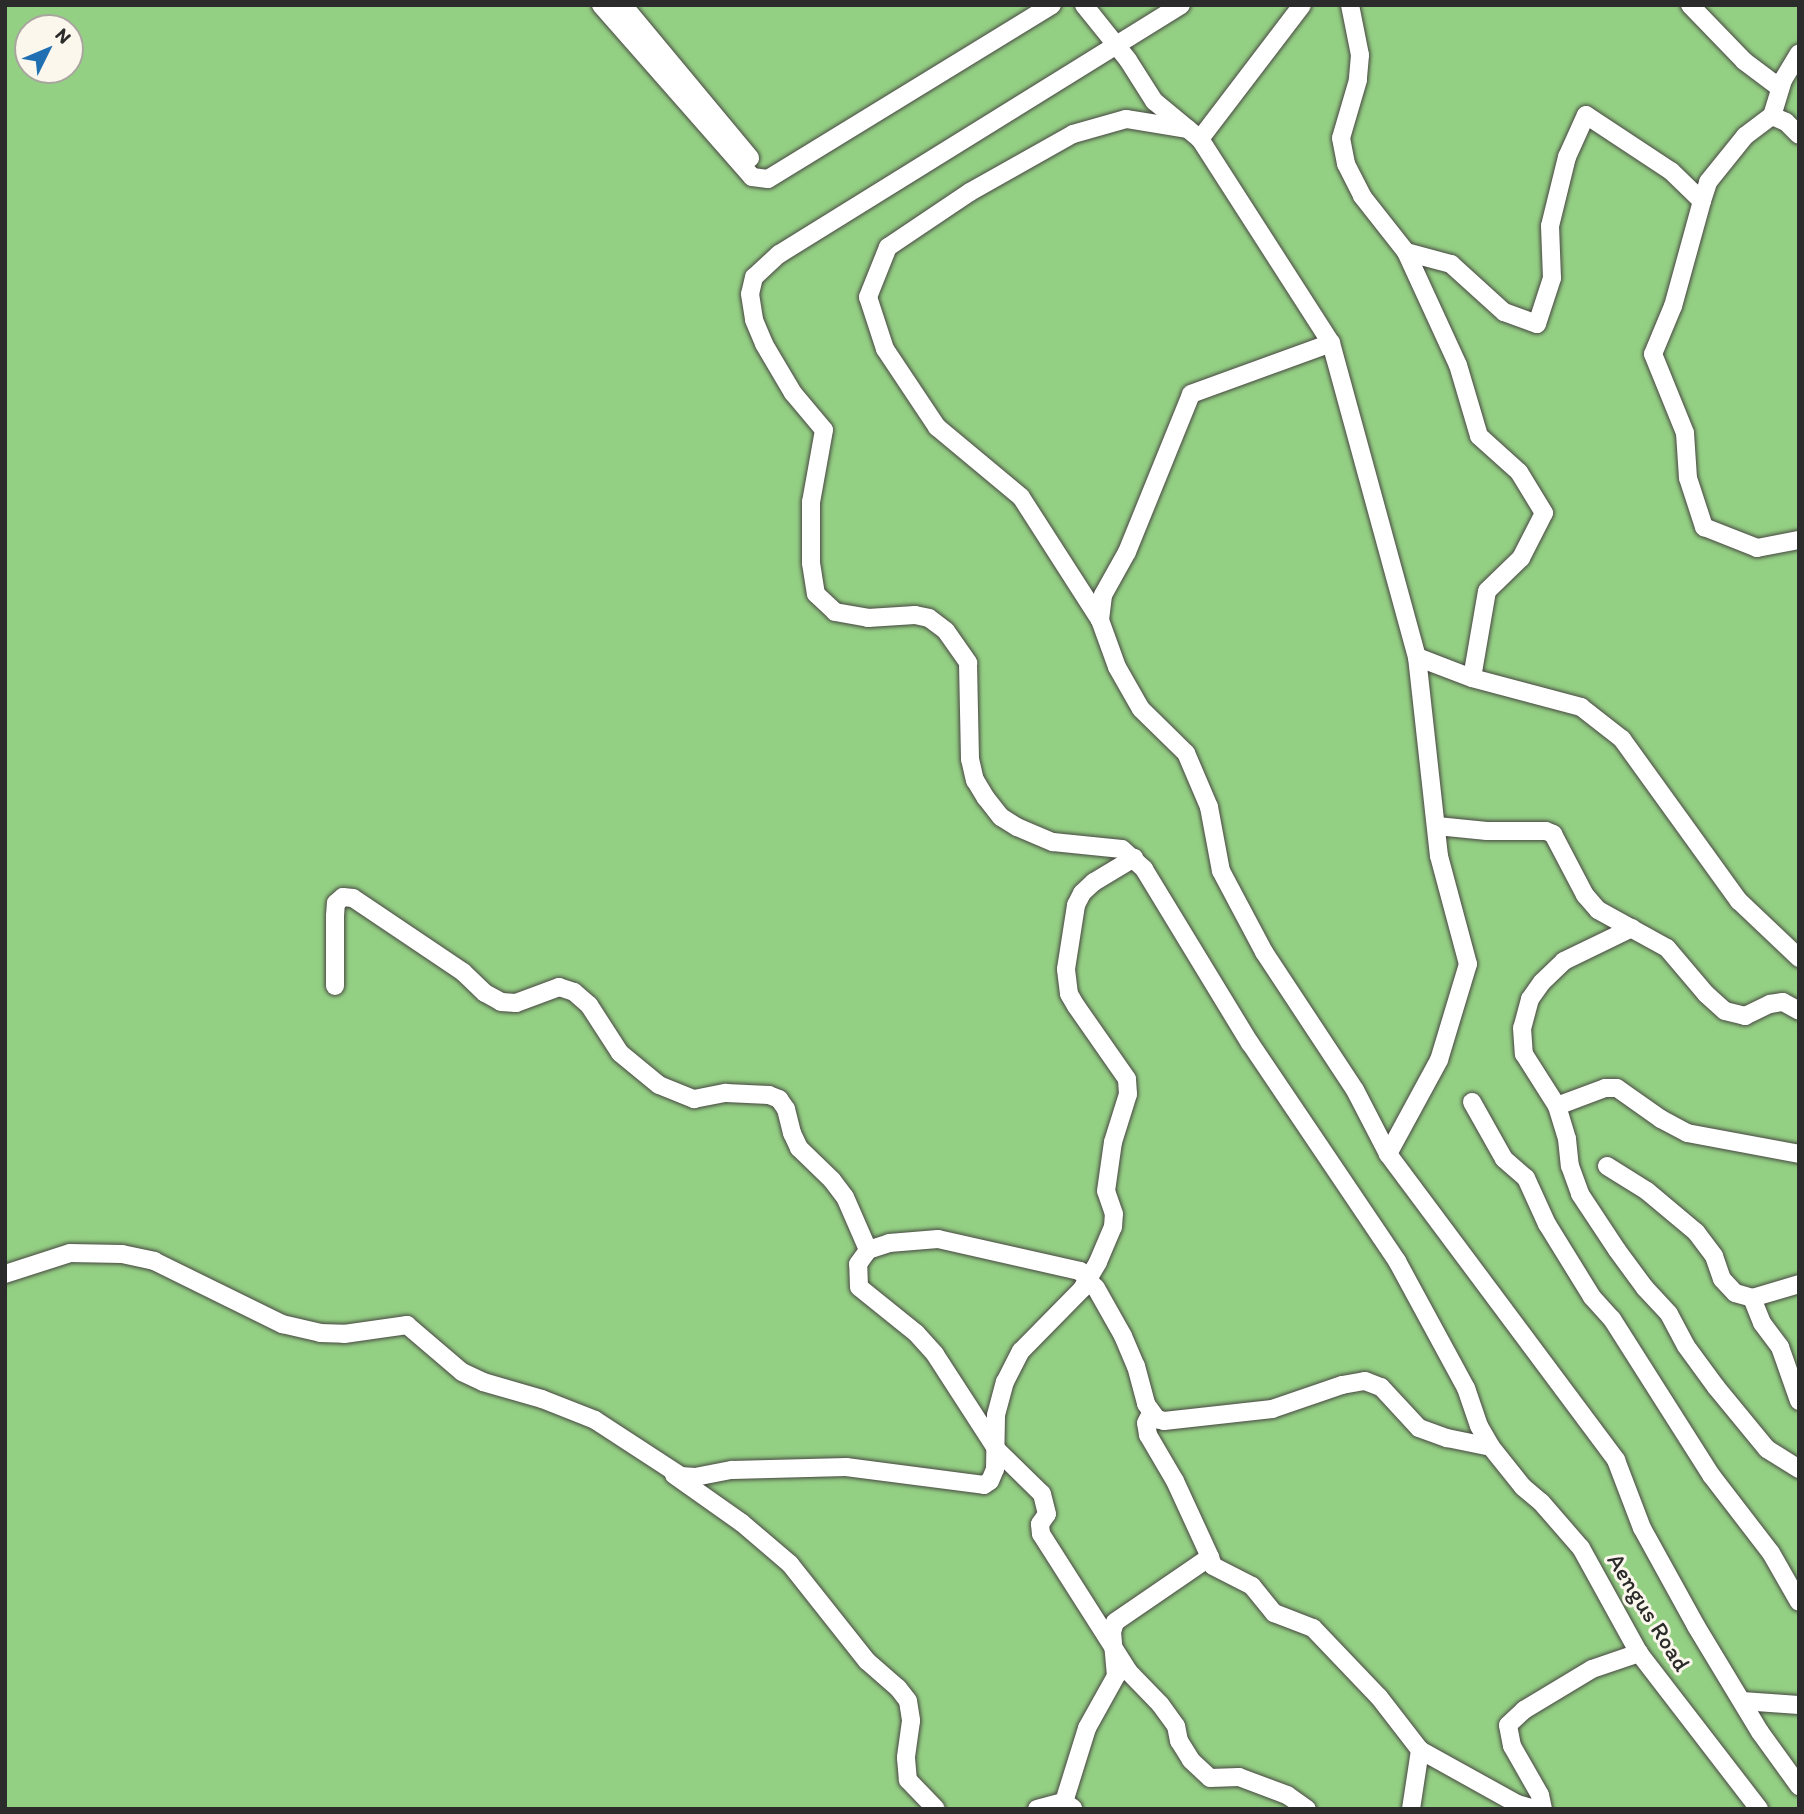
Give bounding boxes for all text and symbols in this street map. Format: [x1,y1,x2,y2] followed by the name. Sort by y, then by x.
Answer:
[14,14,84,84] north arrow
[50,23,76,48] text: N
[1601,1548,1697,1676] street label: Aengus Road

